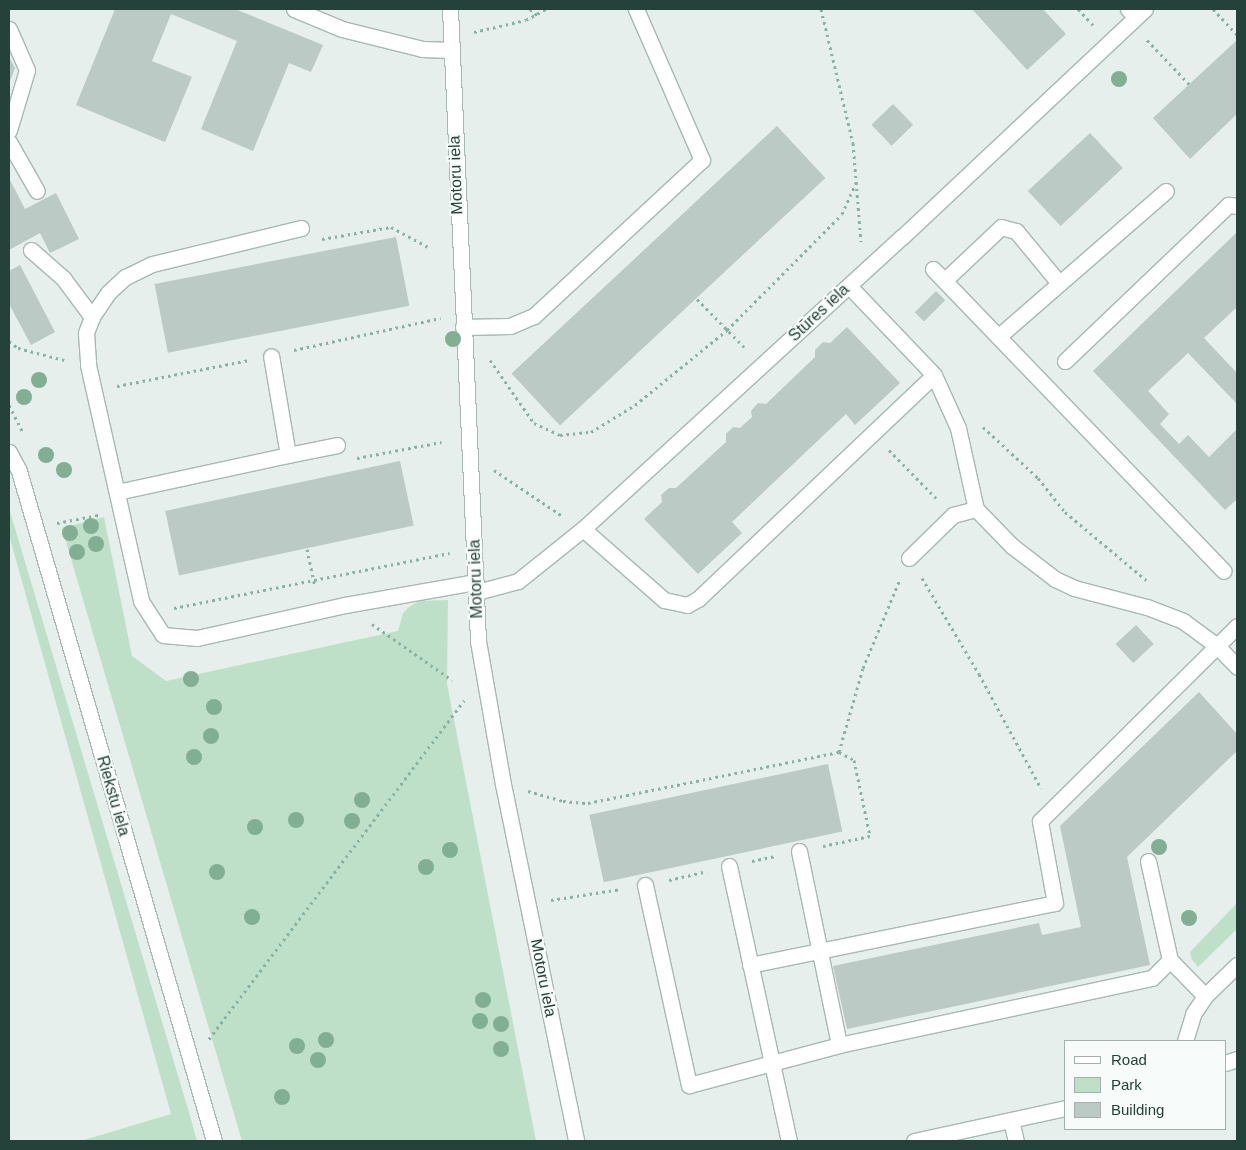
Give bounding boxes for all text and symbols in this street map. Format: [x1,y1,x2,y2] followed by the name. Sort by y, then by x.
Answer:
[445,135,467,215] street label: Motoru iela
[785,280,853,346] street label: Stūres iela
[465,539,487,619] street label: Motoru iela
[92,754,134,838] street label: Riekstu iela
[526,937,560,1019] street label: Motoru iela
[1064,1040,1226,1130] legend
[1111,1051,1147,1068] text: Road
[1111,1076,1142,1093] text: Park
[1111,1101,1164,1118] text: Building

